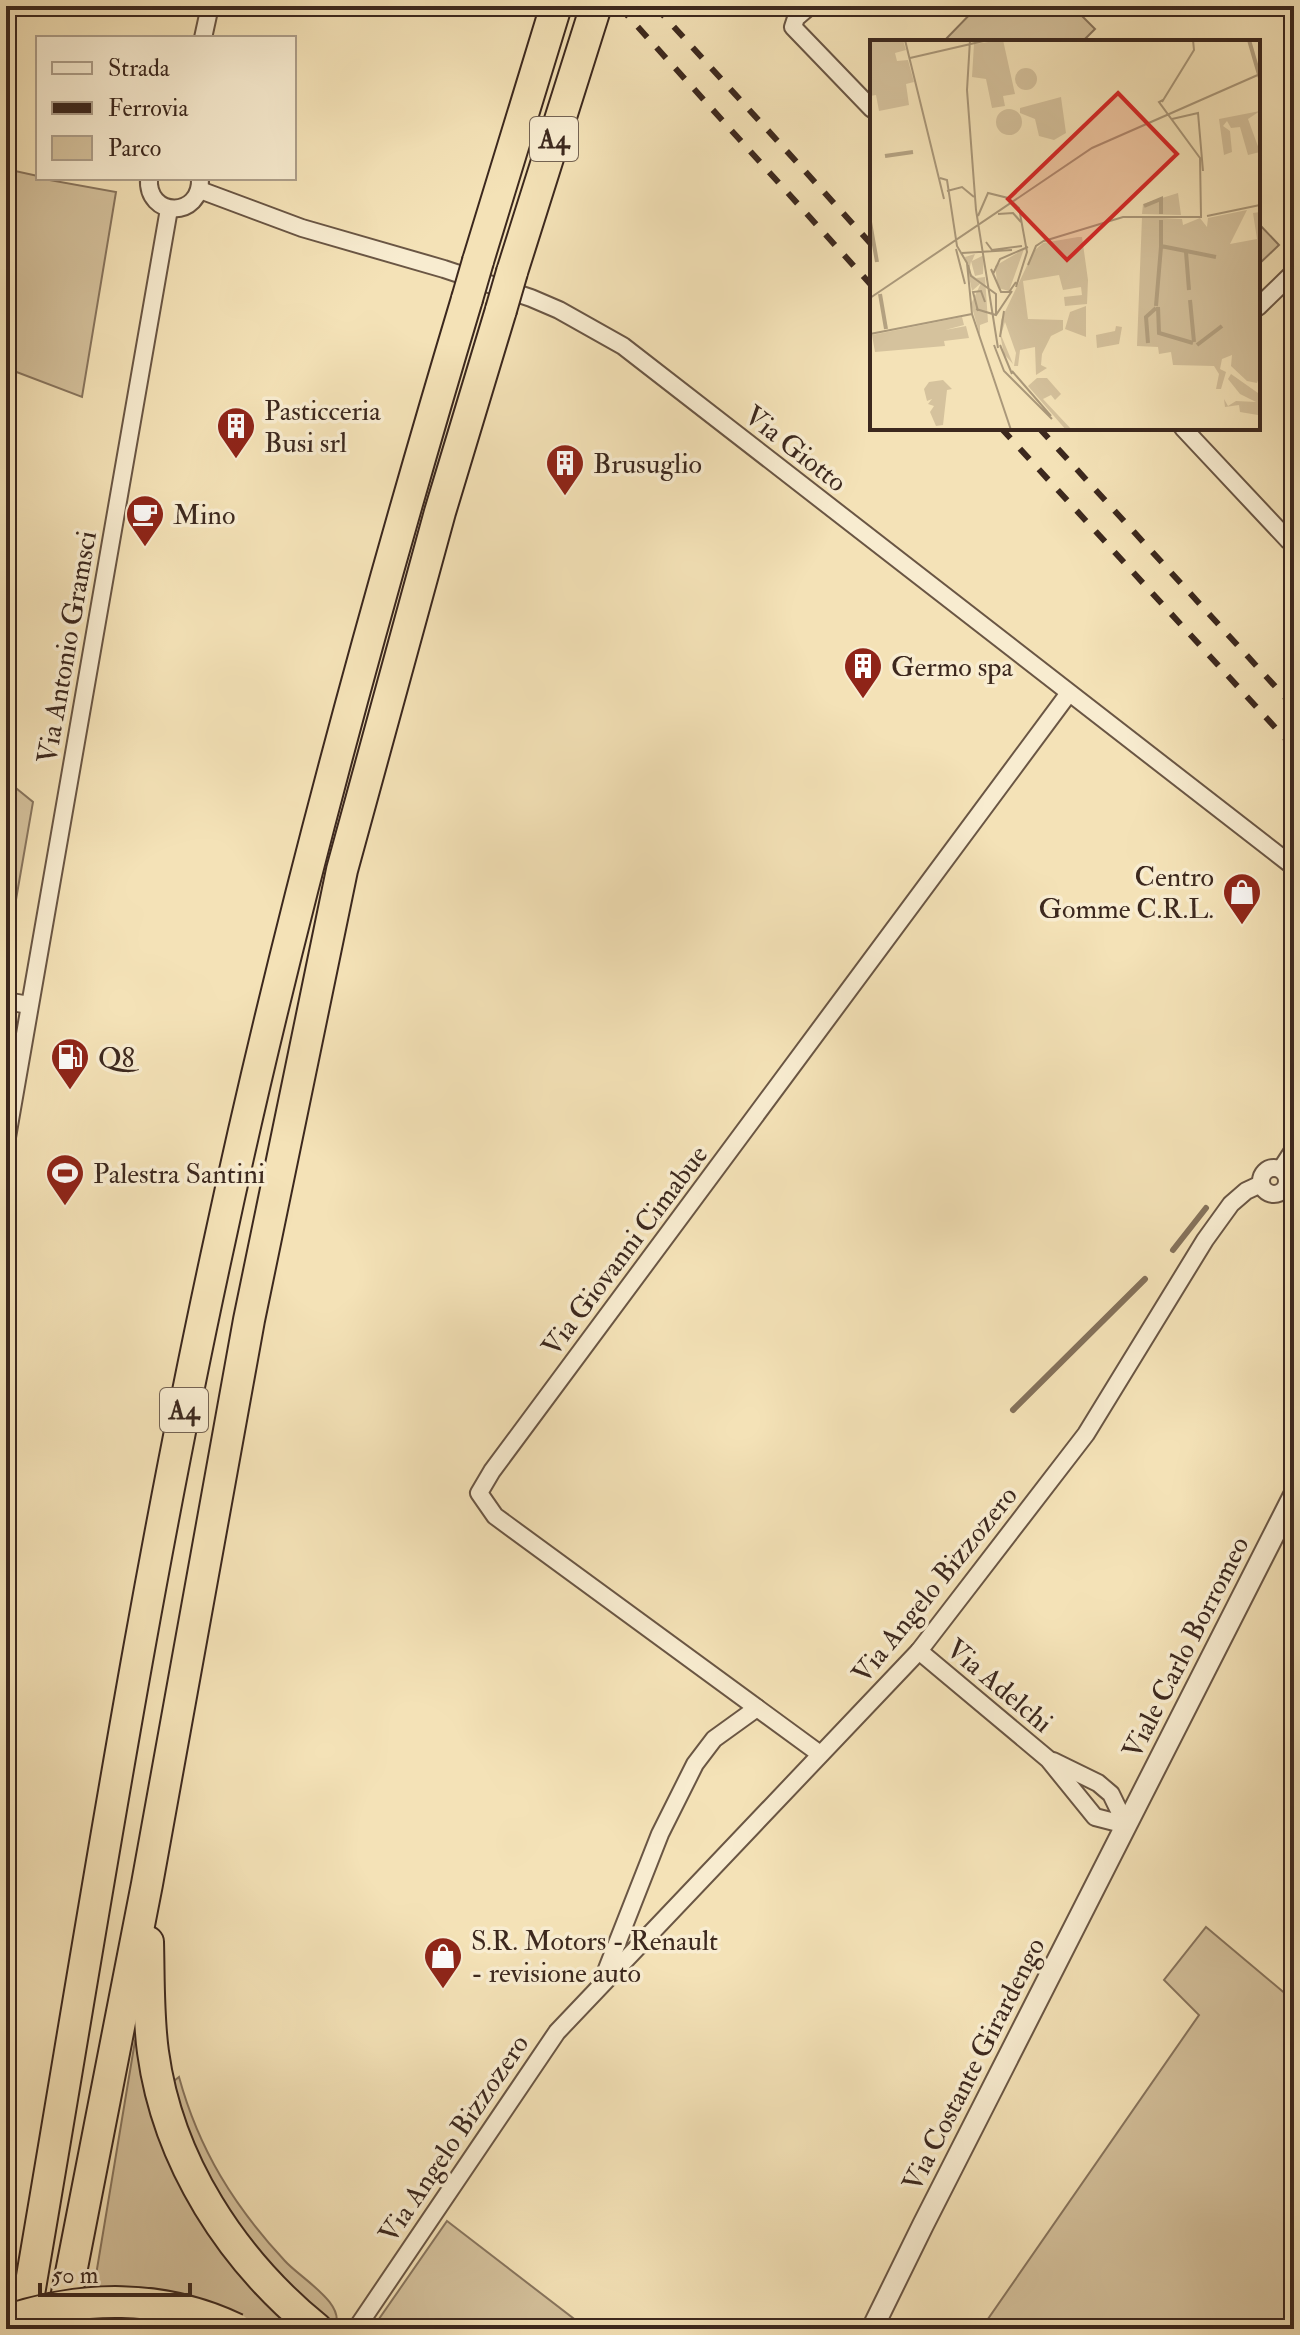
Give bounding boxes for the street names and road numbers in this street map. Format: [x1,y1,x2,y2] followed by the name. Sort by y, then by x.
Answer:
[530,117,578,161] road number: A4
[737,398,853,500] street label: Via Giotto
[30,528,105,766] street label: Via Antonio Gramsci
[534,1138,716,1363] street label: Via Giovanni Cimabue
[160,1388,208,1432] road number: A4
[845,1479,1026,1691] street label: Via Angelo Bizzozero
[1115,1531,1258,1765] street label: Viale Carlo Borromeo
[939,1632,1059,1741] street label: Via Adelchi
[895,1932,1054,2197] street label: Via Costante Girardengo
[372,2028,537,2250] street label: Via Angelo Bizzozero

